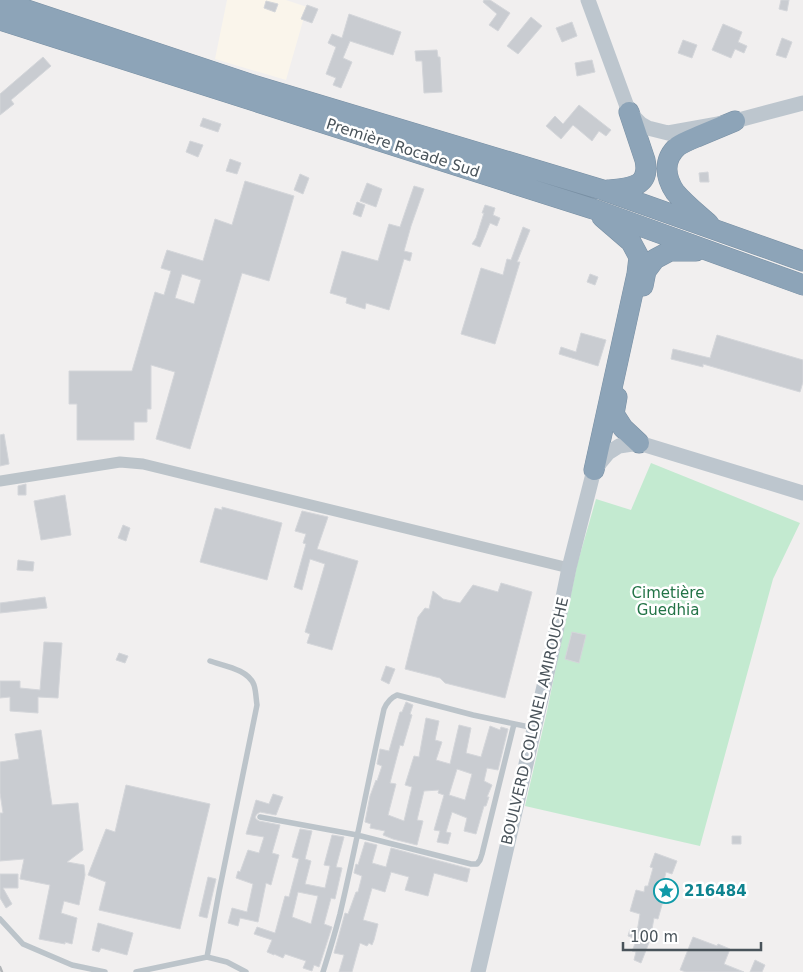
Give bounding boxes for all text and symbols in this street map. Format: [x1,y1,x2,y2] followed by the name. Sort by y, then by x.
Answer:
[324,115,482,181] street label: Première Rocade Sud
[632,584,704,619] park label: Cimetière Guedhia
[498,595,572,847] street label: BOULVERD COLONEL AMIROUCHE
[653,878,679,904] place icon: 216484
[684,882,747,900] place label: 216484
[623,920,760,952] scale bar
[630,928,678,946] text: 100 m

